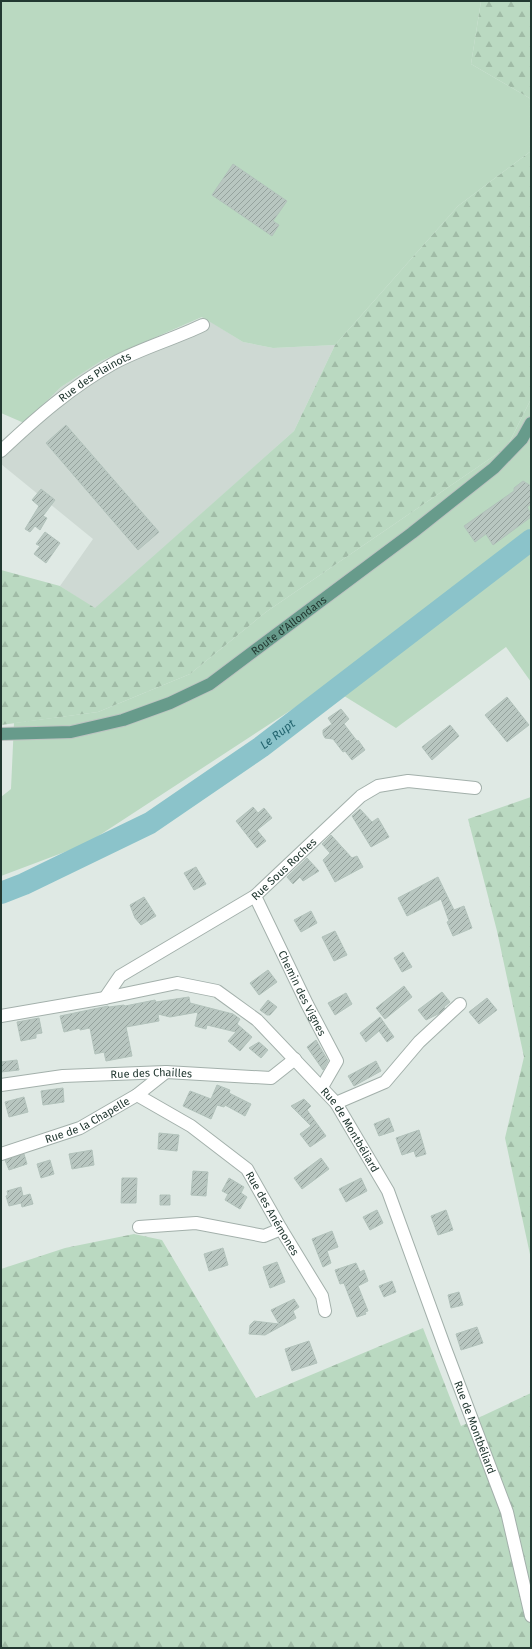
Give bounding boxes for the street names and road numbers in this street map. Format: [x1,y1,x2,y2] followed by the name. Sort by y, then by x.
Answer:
[56,350,133,405] street label: Rue des Plainots
[249,593,329,658] street label: Route d’Allondans
[249,836,319,903] street label: Rue Sous Roches
[275,949,329,1038] street label: Chemin des Vignes
[110,1066,192,1081] street label: Rue des Chailles
[318,1085,381,1175] street label: Rue de Montbéliard
[43,1095,132,1146] street label: Rue de la Chapelle
[243,1169,302,1258] street label: Rue des Anémones
[451,1379,498,1476] street label: Rue de Montbéliard

